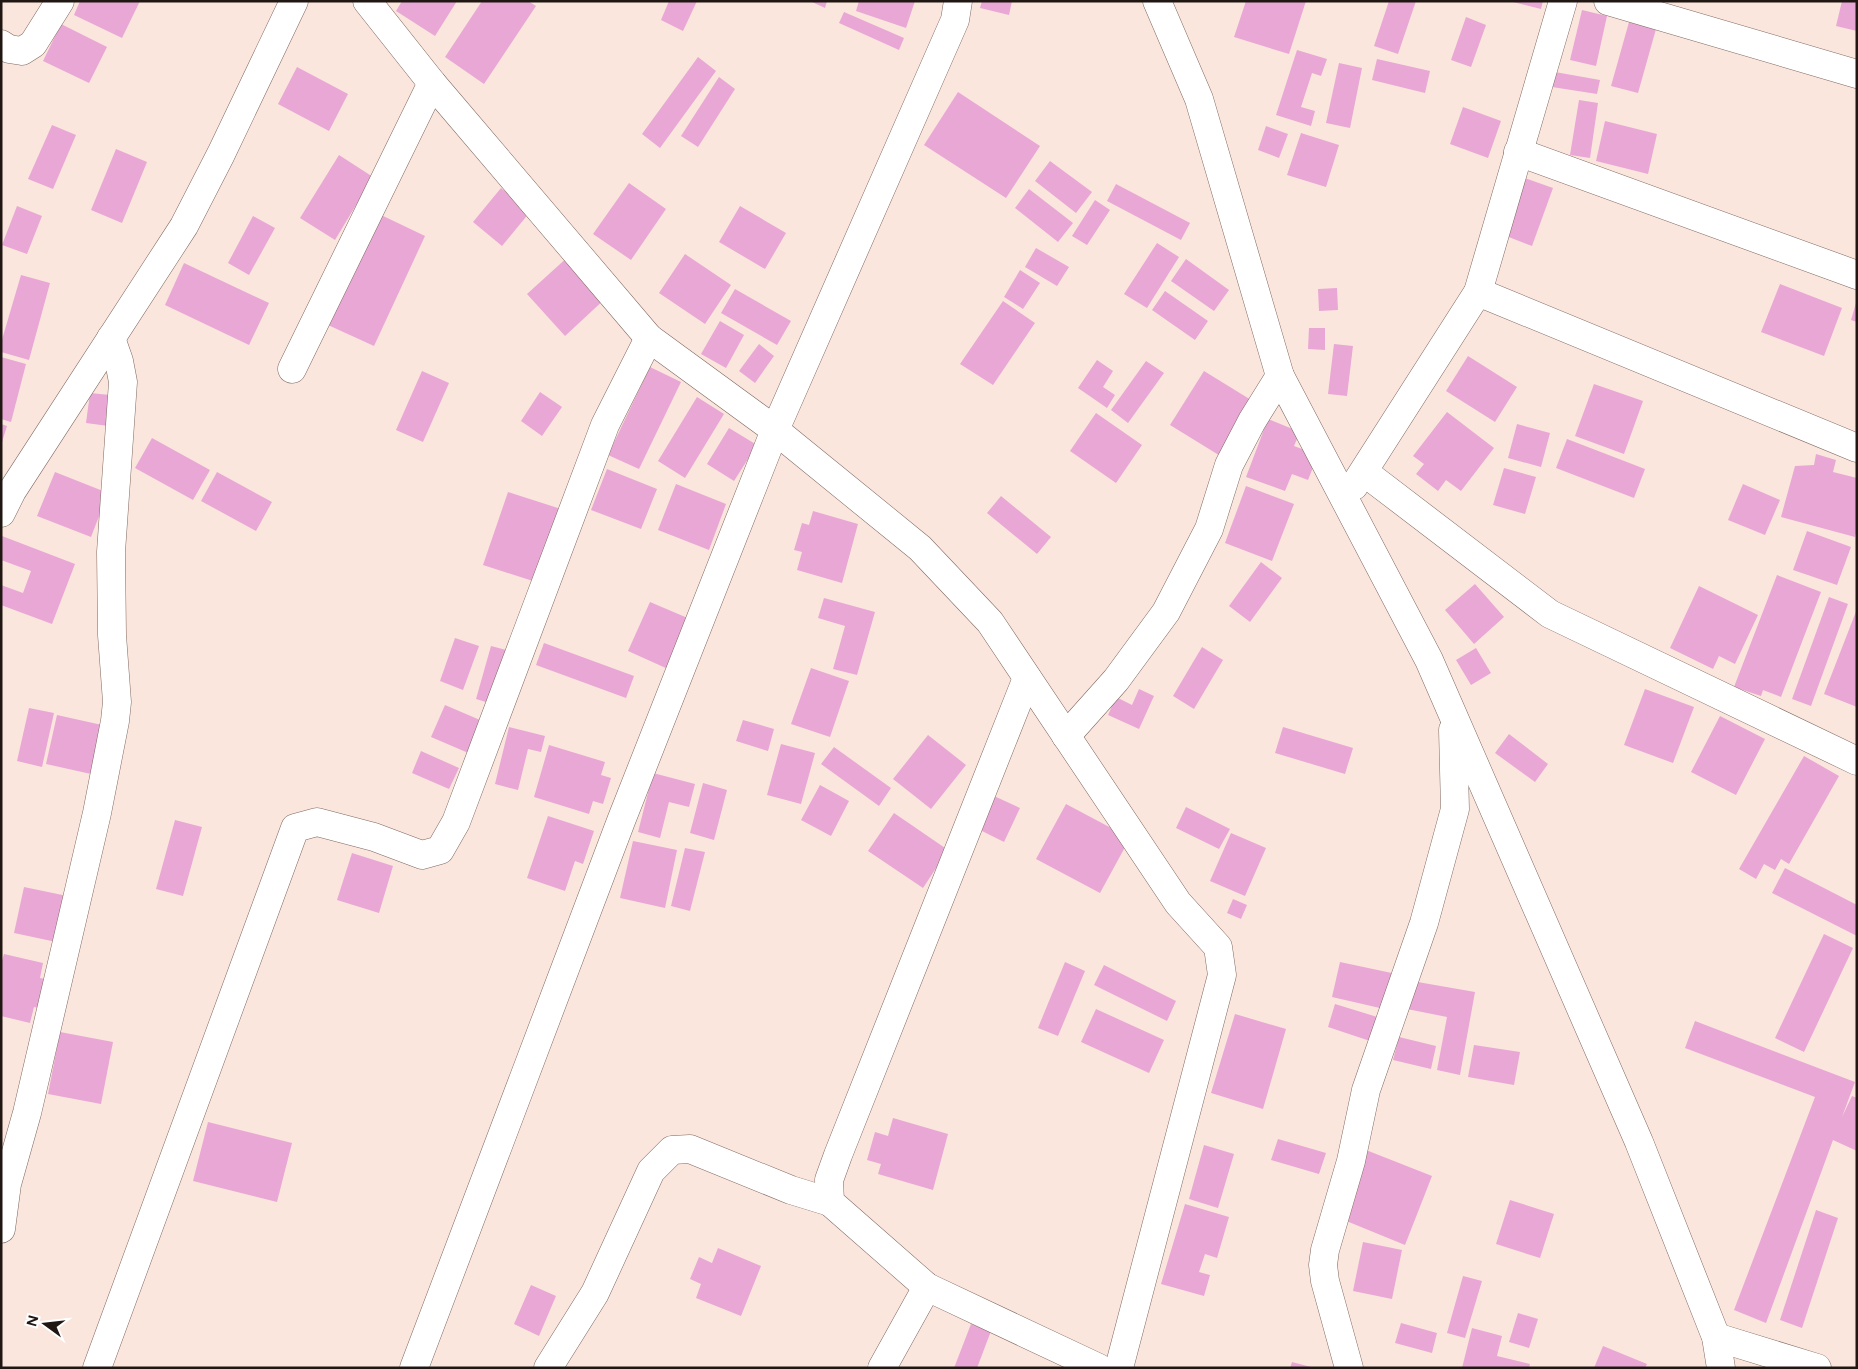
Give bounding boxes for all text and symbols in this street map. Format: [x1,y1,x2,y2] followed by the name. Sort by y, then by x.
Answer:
[20,1299,70,1349] north arrow
[23,1313,43,1328] text: N

